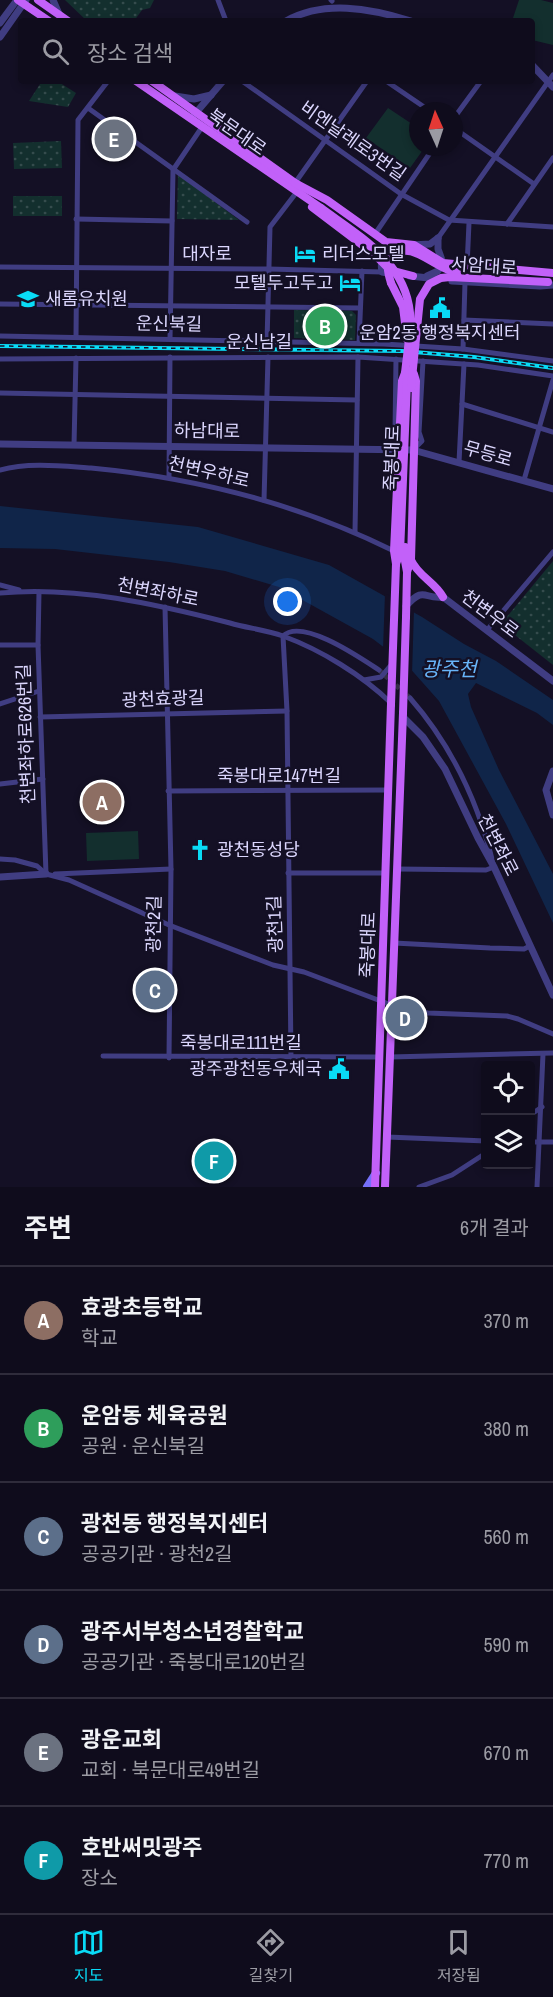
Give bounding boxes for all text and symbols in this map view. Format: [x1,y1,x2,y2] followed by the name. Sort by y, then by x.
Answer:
[18,18,535,84] search box
[39,35,72,68] icon: search
[87,38,173,68] text: 장소 검색
[295,95,411,186] street label: 비엔날레로3번길
[203,102,272,161] street label: 북문대로
[409,102,463,156] north arrow
[94,116,134,162] pin: E
[182,241,232,266] street label: 대자로
[322,241,405,266] place label: 리더스모텔
[293,242,317,266] hotel icon: 리더스모텔
[450,251,518,280] street label: 서암대로
[234,270,333,295] place label: 모텔두고두고
[338,271,362,295] hotel icon: 모텔두고두고
[45,286,128,311] place label: 새롬유치원
[16,287,40,311] school or university icon: 새롬유치원
[428,296,452,320] public building icon: 운암2동 행정복지센터
[306,304,344,348] pin: B
[136,310,202,337] street label: 운신북길
[359,320,521,345] place label: 운암2동 행정복지센터
[226,329,292,354] street label: 운신남길
[174,417,240,444] street label: 하남대로
[378,424,405,492] street label: 죽봉대로
[461,435,515,472] street label: 무등로
[166,450,252,493] street label: 천변우하로
[115,571,201,612] street label: 천변좌하로
[456,584,524,644] street label: 천변우로
[273,587,302,616] your location
[421,655,479,682] water label: 광주천
[11,663,40,805] street label: 천변좌하로626번길
[121,685,205,712] street label: 광천효광길
[217,763,341,788] street label: 죽봉대로147번길
[82,780,122,824] pin: A
[472,810,525,880] street label: 천변좌로
[217,837,300,862] place label: 광천동성당
[188,838,212,862] church icon: 광천동성당
[140,895,167,953] street label: 광천2길
[261,895,288,953] street label: 광천1길
[354,911,381,979] street label: 죽봉대로
[136,968,174,1012] pin: C
[386,996,424,1040] pin: D
[180,1030,302,1055] street label: 죽봉대로111번길
[190,1056,322,1081] place label: 광주광천동우체국
[327,1057,351,1081] public building icon: 광주광천동우체국
[481,1061,535,1169] map controls
[481,1061,535,1115] button: locate
[481,1115,535,1169] button: layers
[194,1138,234,1184] pin: F
[24,1210,72,1245] text: 주변
[460,1214,529,1241] text: 6개 결과
[81,1292,202,1322] text: 효광초등학교
[38,1307,49,1334] text: A
[483,1307,529,1334] text: 370 m
[81,1324,118,1351] text: 학교
[81,1400,228,1430] text: 운암동 체육공원
[38,1415,49,1442] text: B
[483,1415,529,1442] text: 380 m
[81,1432,205,1459] text: 공원 · 운신북길
[81,1508,268,1538] text: 광천동 행정복지센터
[38,1523,49,1550] text: C
[483,1523,529,1550] text: 560 m
[81,1540,233,1567] text: 공공기관 · 광천2길
[81,1616,304,1646] text: 광주서부청소년경찰학교
[38,1631,49,1658] text: D
[483,1631,529,1658] text: 590 m
[81,1648,306,1675] text: 공공기관 · 죽봉대로120번길
[81,1724,162,1754] text: 광운교회
[38,1739,49,1766] text: E
[483,1739,529,1766] text: 670 m
[81,1756,260,1783] text: 교회 · 북문대로49번길
[81,1832,202,1862] text: 호반써밋광주
[38,1847,49,1874] text: F
[483,1847,529,1874] text: 770 m
[81,1864,118,1891] text: 장소
[72,1926,105,1986] tab: 지도
[249,1926,293,1986] tab: 길찾기
[437,1926,481,1986] tab: 저장됨

